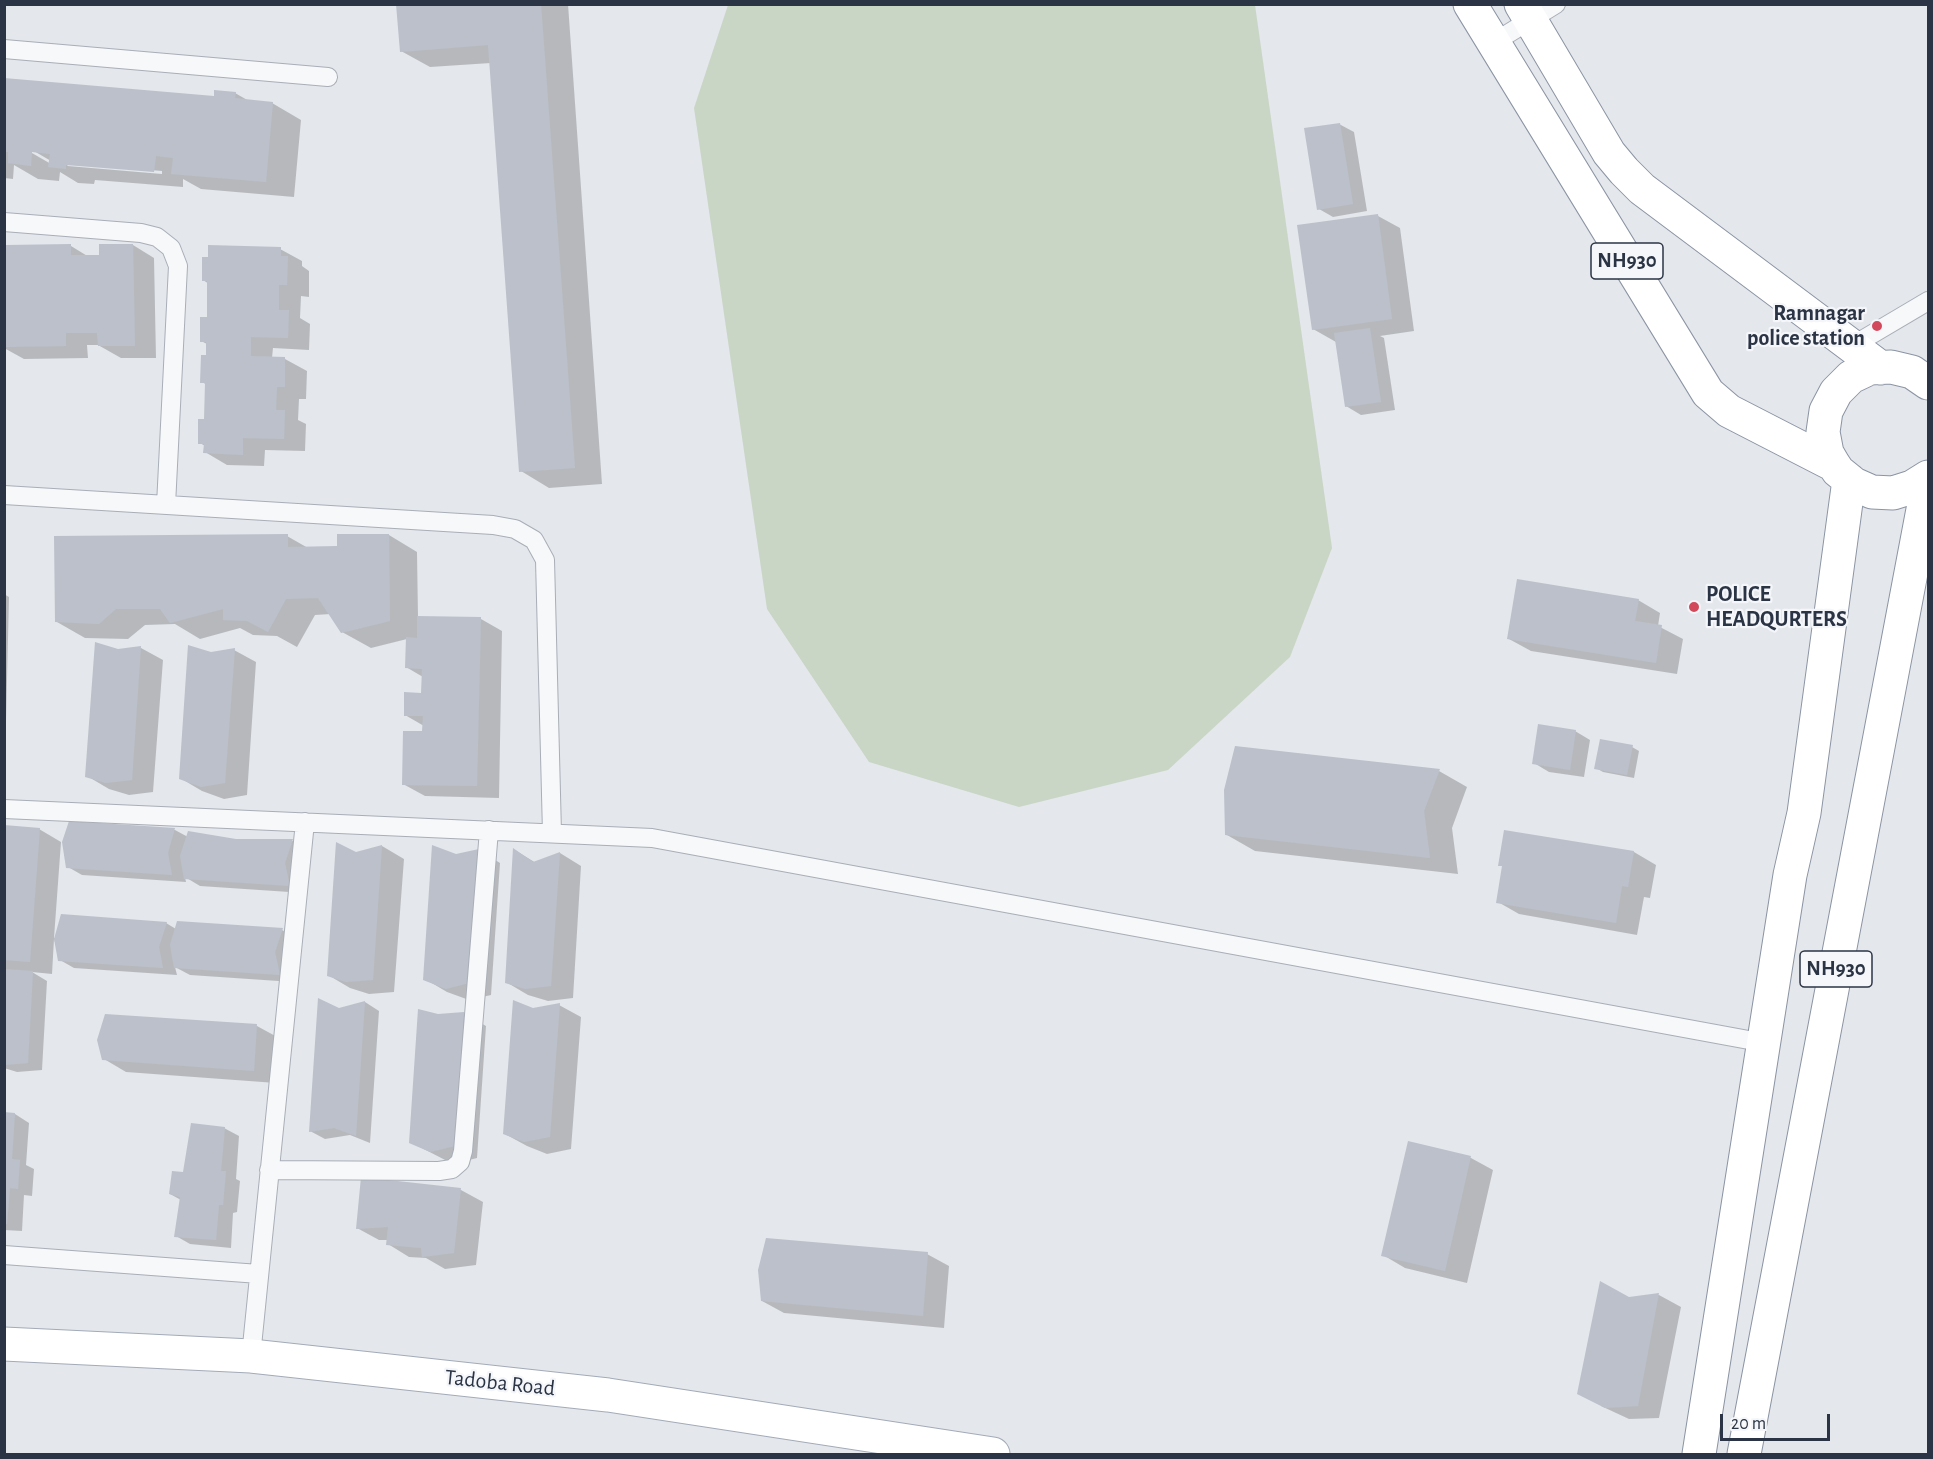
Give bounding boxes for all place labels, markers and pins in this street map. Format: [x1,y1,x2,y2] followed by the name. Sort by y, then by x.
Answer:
[1747,300,1865,352] place label: Ramnagar police station
[1870,319,1884,333] marker: Ramnagar police station
[1706,581,1847,632] place label: POLICE HEADQURTERS
[1687,600,1701,614] marker: POLICE HEADQURTERS

